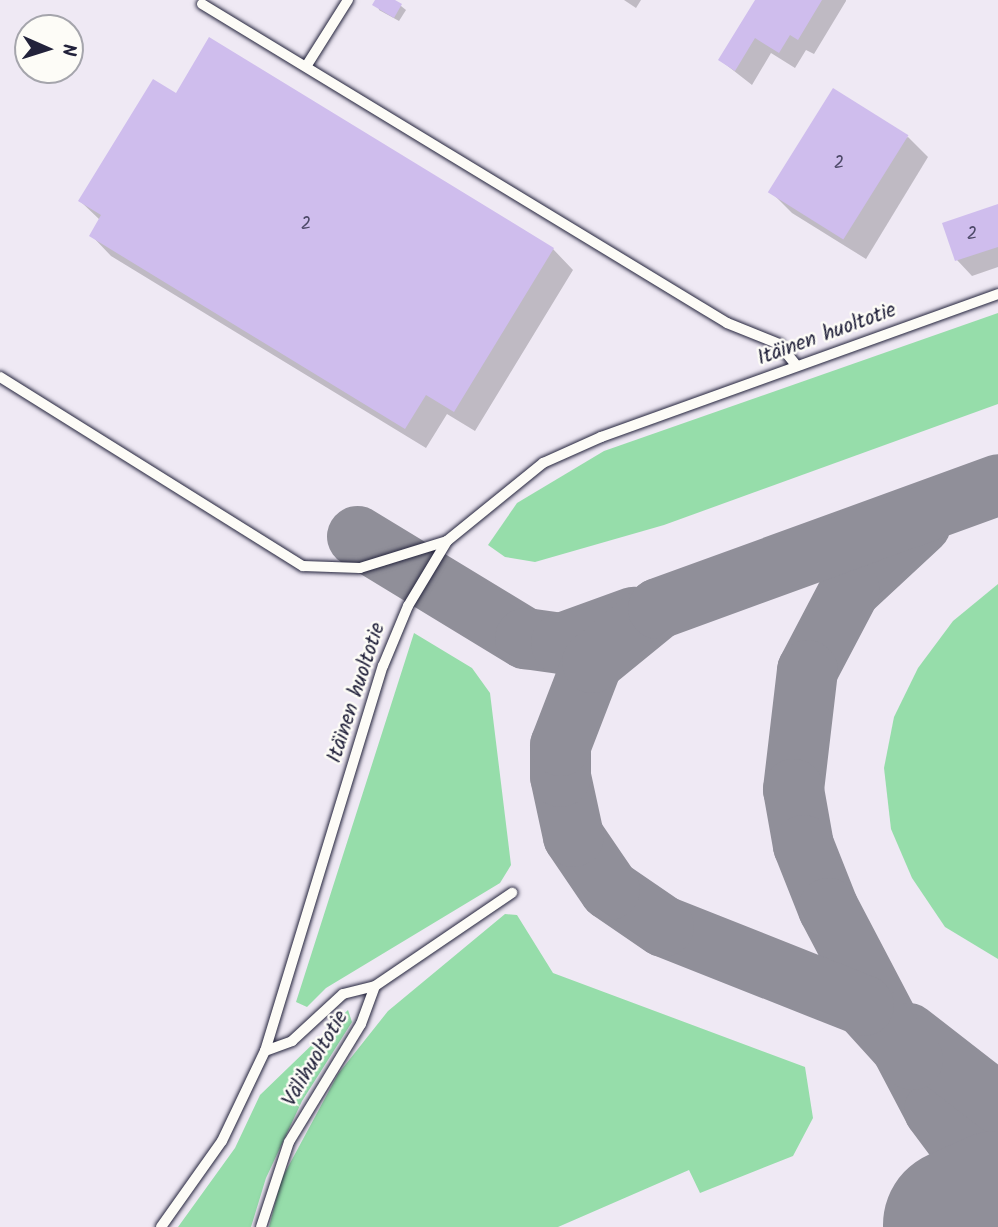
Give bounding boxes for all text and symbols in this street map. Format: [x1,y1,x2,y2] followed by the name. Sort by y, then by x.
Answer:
[14,14,84,84] north arrow
[53,43,83,57] text: N
[834,153,844,175] house number: 2
[301,214,311,236] house number: 2
[967,224,977,246] house number: 2
[754,298,900,372] street label: Itäinen huoltotie
[322,620,392,766] street label: Itäinen huoltotie
[278,1006,354,1112] street label: Välihuoltotie

